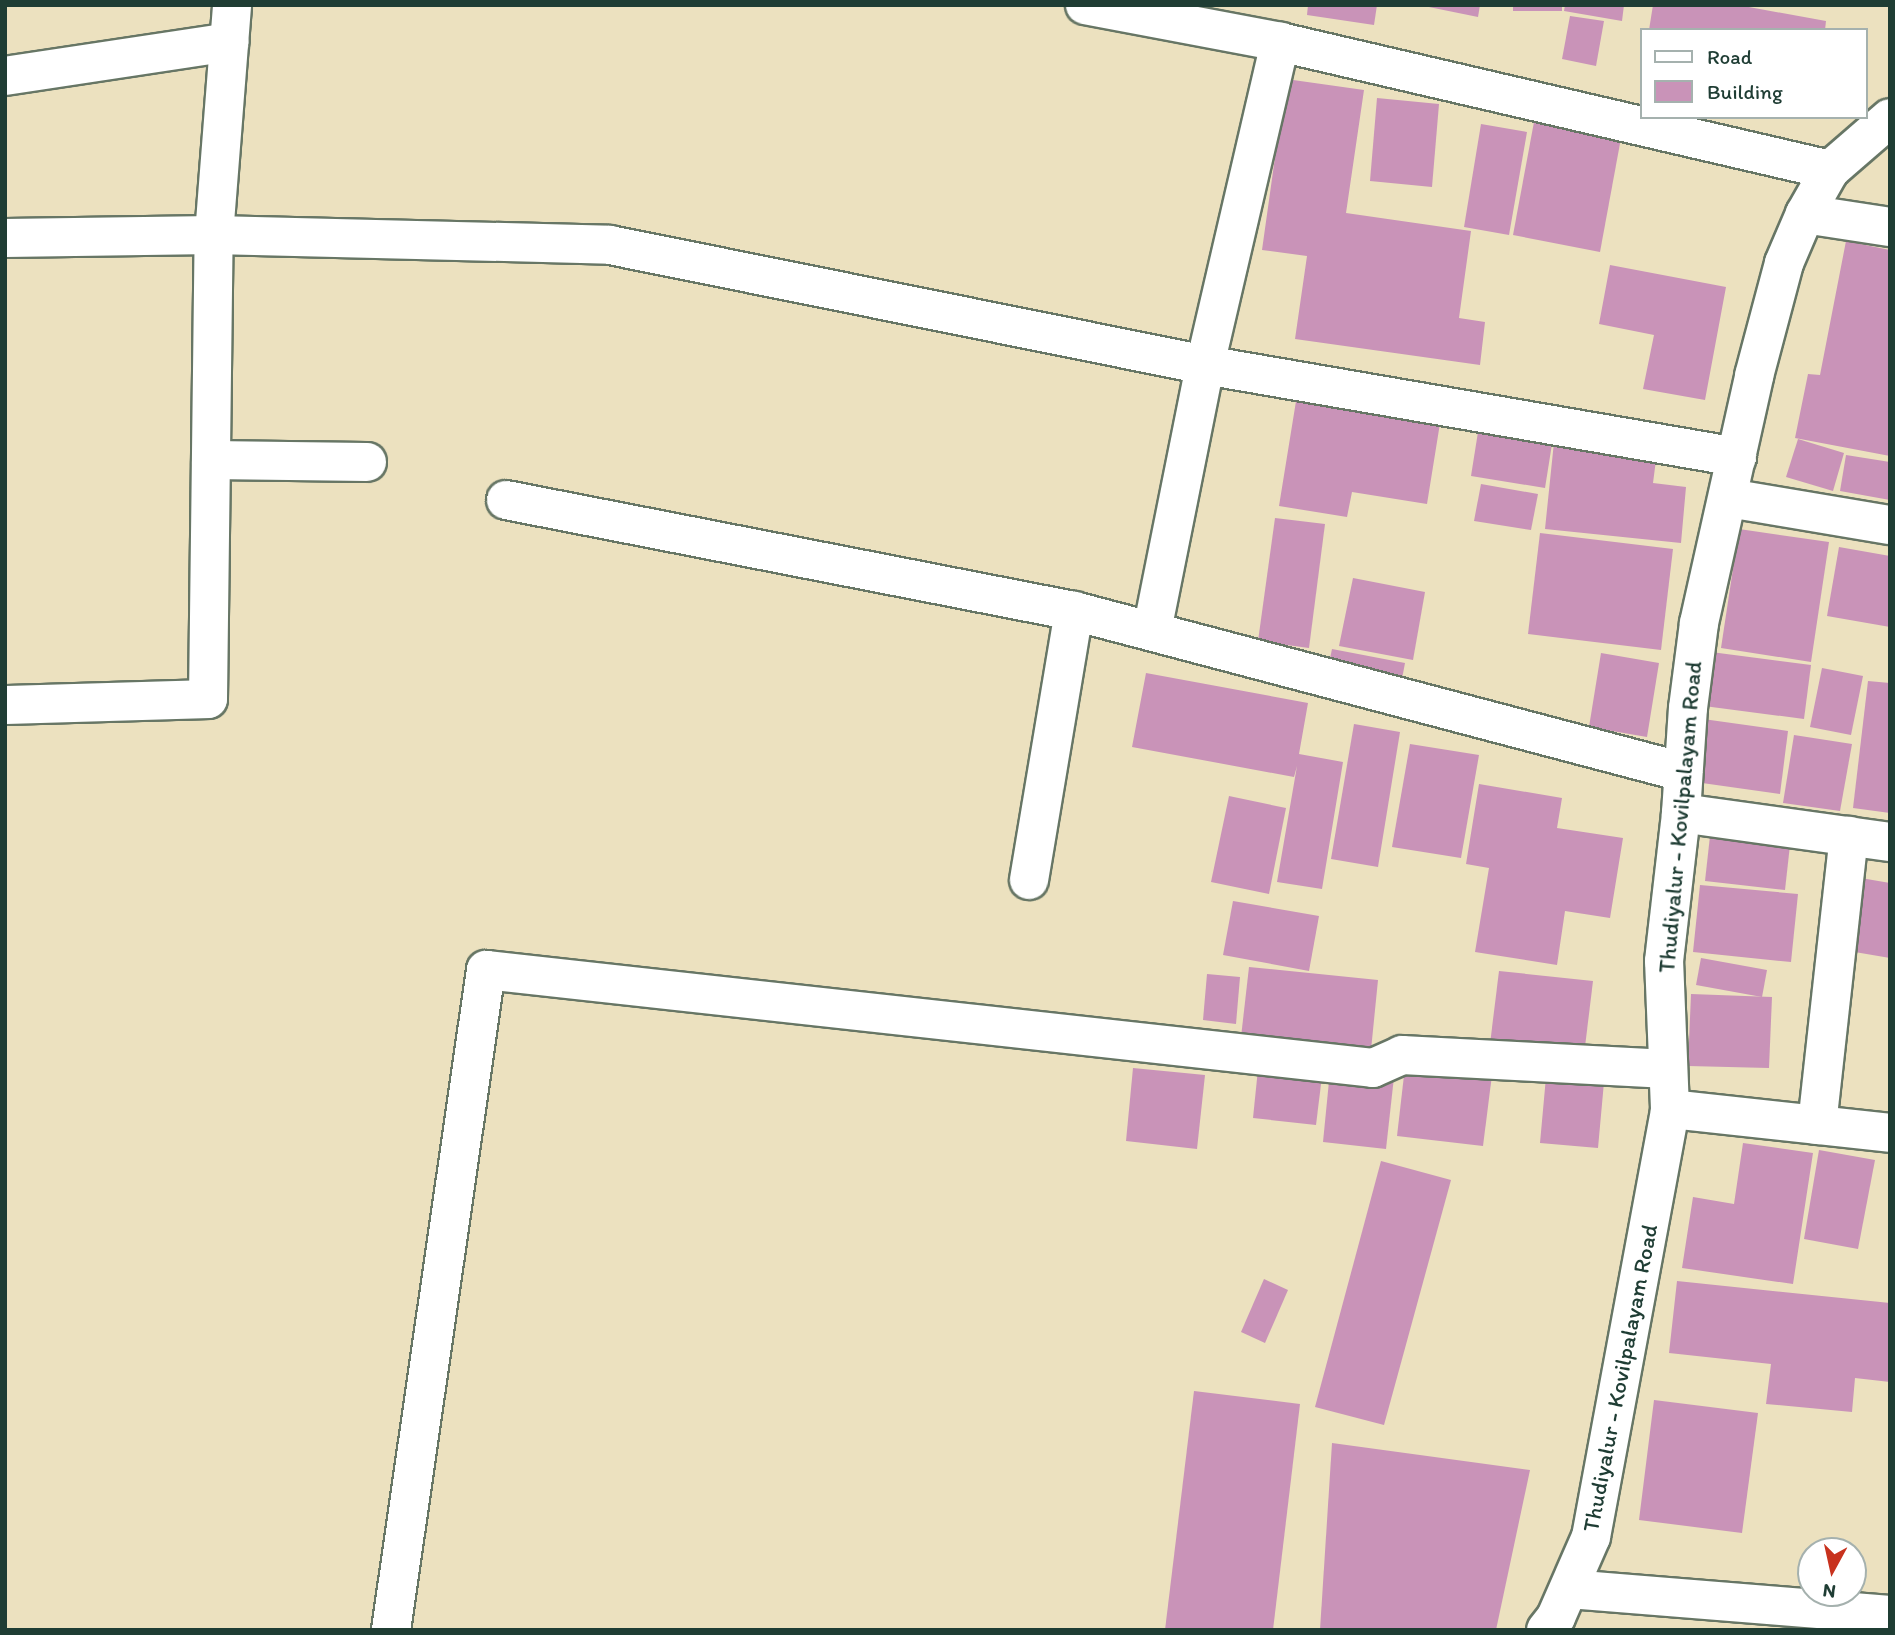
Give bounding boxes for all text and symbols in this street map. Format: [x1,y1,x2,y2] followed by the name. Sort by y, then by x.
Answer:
[1640,28,1867,119] legend
[1707,44,1752,69] text: Road
[1707,79,1783,104] text: Building
[1653,659,1707,975] street label: Thudiyalur - Kovilpalayam Road
[1576,1221,1664,1535] street label: Thudiyalur - Kovilpalayam Road
[1797,1537,1867,1607] north arrow
[1821,1579,1837,1604] text: N

